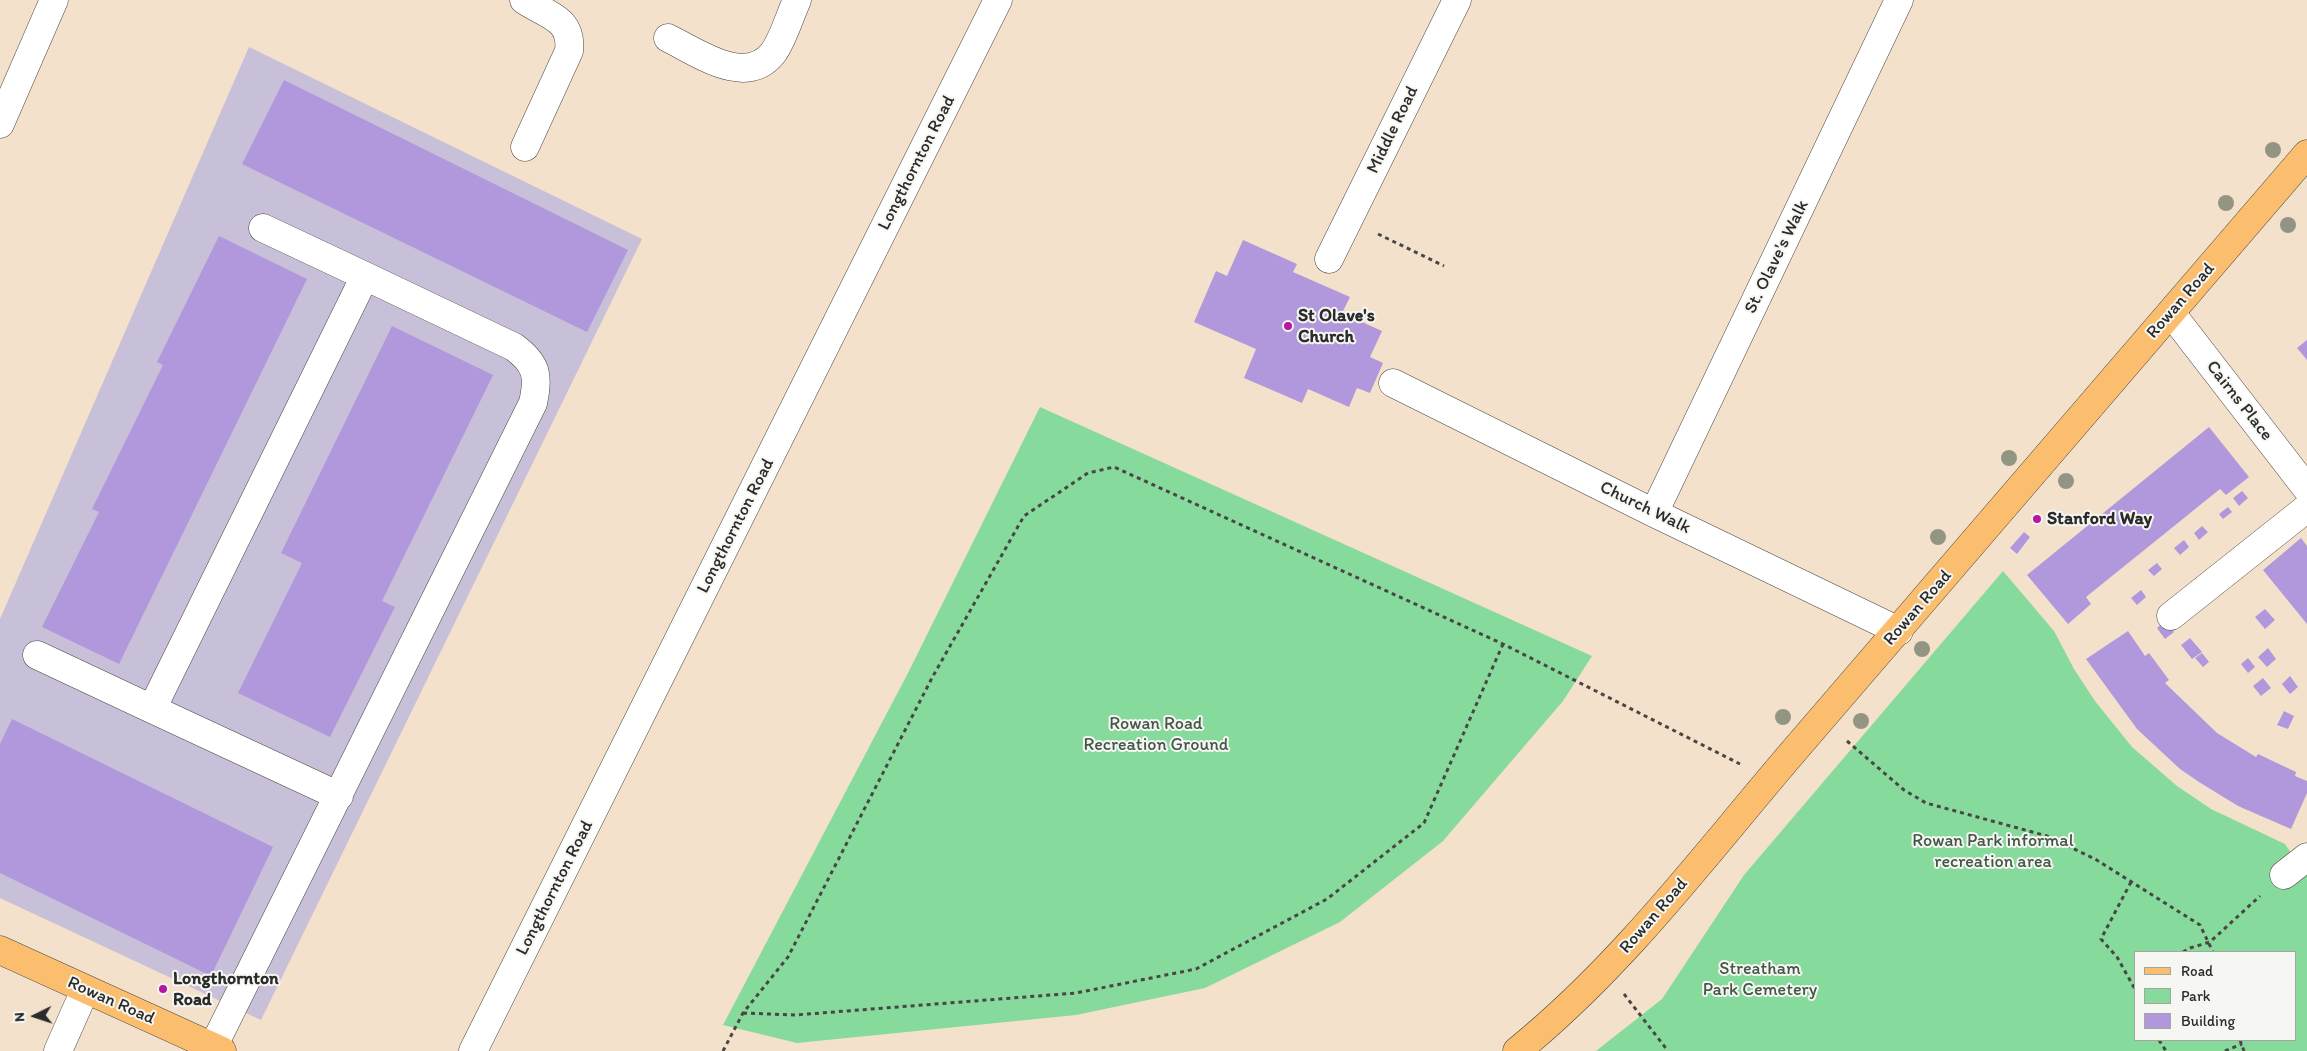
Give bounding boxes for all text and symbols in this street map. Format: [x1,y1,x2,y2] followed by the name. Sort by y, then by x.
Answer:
[1363,83,1423,177] street label: Middle Road
[874,92,960,234] street label: Longthornton Road
[1740,197,1814,317] street label: St. Olave's Walk
[2142,259,2220,343] street label: Rowan Road
[1298,305,1375,348] place label: St Olave's Church
[1282,320,1294,332] marker: St Olave's Church
[2201,357,2277,445] street label: Cairns Place
[693,455,779,597] street label: Longthornton Road
[1596,477,1694,539] street label: Church Walk
[2047,508,2152,530] place label: Stanford Way
[2031,513,2043,525] marker: Stanford Way
[1879,566,1957,650] street label: Rowan Road
[1083,713,1229,756] park label: Rowan Road Recreation Ground
[512,817,598,959] street label: Longthornton Road
[1912,830,2074,872] park label: Rowan Park informal recreation area
[1615,874,1693,958] street label: Rowan Road
[2134,951,2297,1041] legend
[1703,958,1817,1001] park label: Streatham Park Cemetery
[2181,962,2213,980] text: Road
[173,968,279,1011] place label: Longthornton Road
[64,972,158,1030] street label: Rowan Road
[157,983,169,995] marker: Longthornton Road
[2181,987,2211,1005] text: Park
[10,991,60,1041] north arrow
[11,1012,28,1022] text: N
[2181,1012,2235,1030] text: Building

